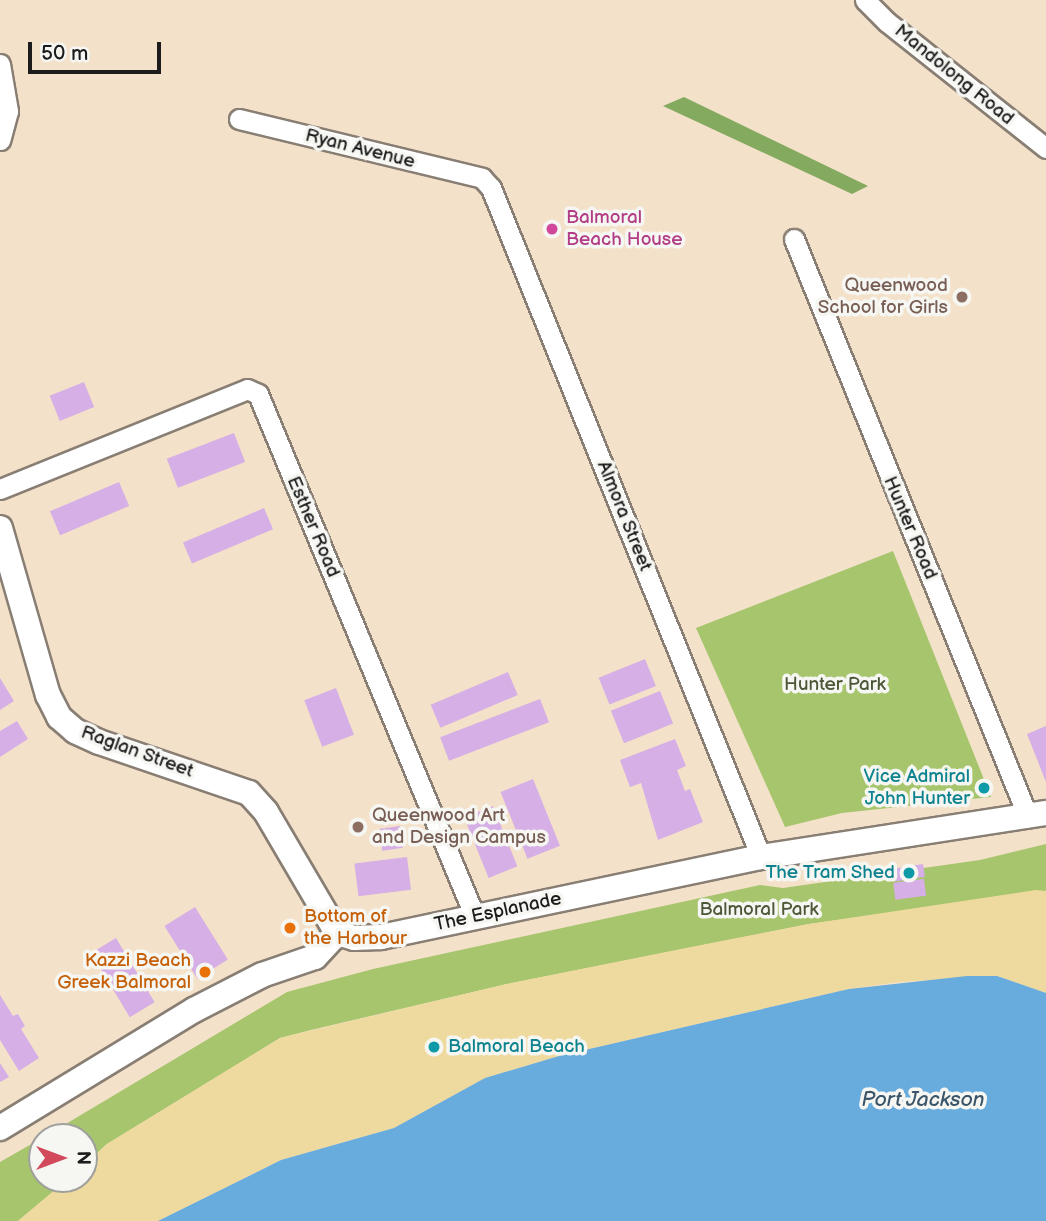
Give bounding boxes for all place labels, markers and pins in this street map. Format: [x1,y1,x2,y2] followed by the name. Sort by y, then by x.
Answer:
[566,207,683,251] place label: Balmoral Beach House
[544,221,560,237] marker: Balmoral Beach House
[818,275,948,319] place label: Queenwood School for Girls
[954,289,970,305] marker: Queenwood School for Girls
[864,766,970,810] place label: Vice Admiral John Hunter
[976,780,992,796] marker: Vice Admiral John Hunter
[372,805,546,849] place label: Queenwood Art and Design Campus
[350,819,366,835] marker: Queenwood Art and Design Campus
[764,862,895,884] place label: The Tram Shed
[901,865,917,881] marker: The Tram Shed
[304,906,407,950] place label: Bottom of the Harbour
[282,920,298,936] marker: Bottom of the Harbour
[57,950,191,994] place label: Kazzi Beach Greek Balmoral
[197,964,213,980] marker: Kazzi Beach Greek Balmoral
[448,1036,585,1058] place label: Balmoral Beach
[426,1039,442,1055] marker: Balmoral Beach

